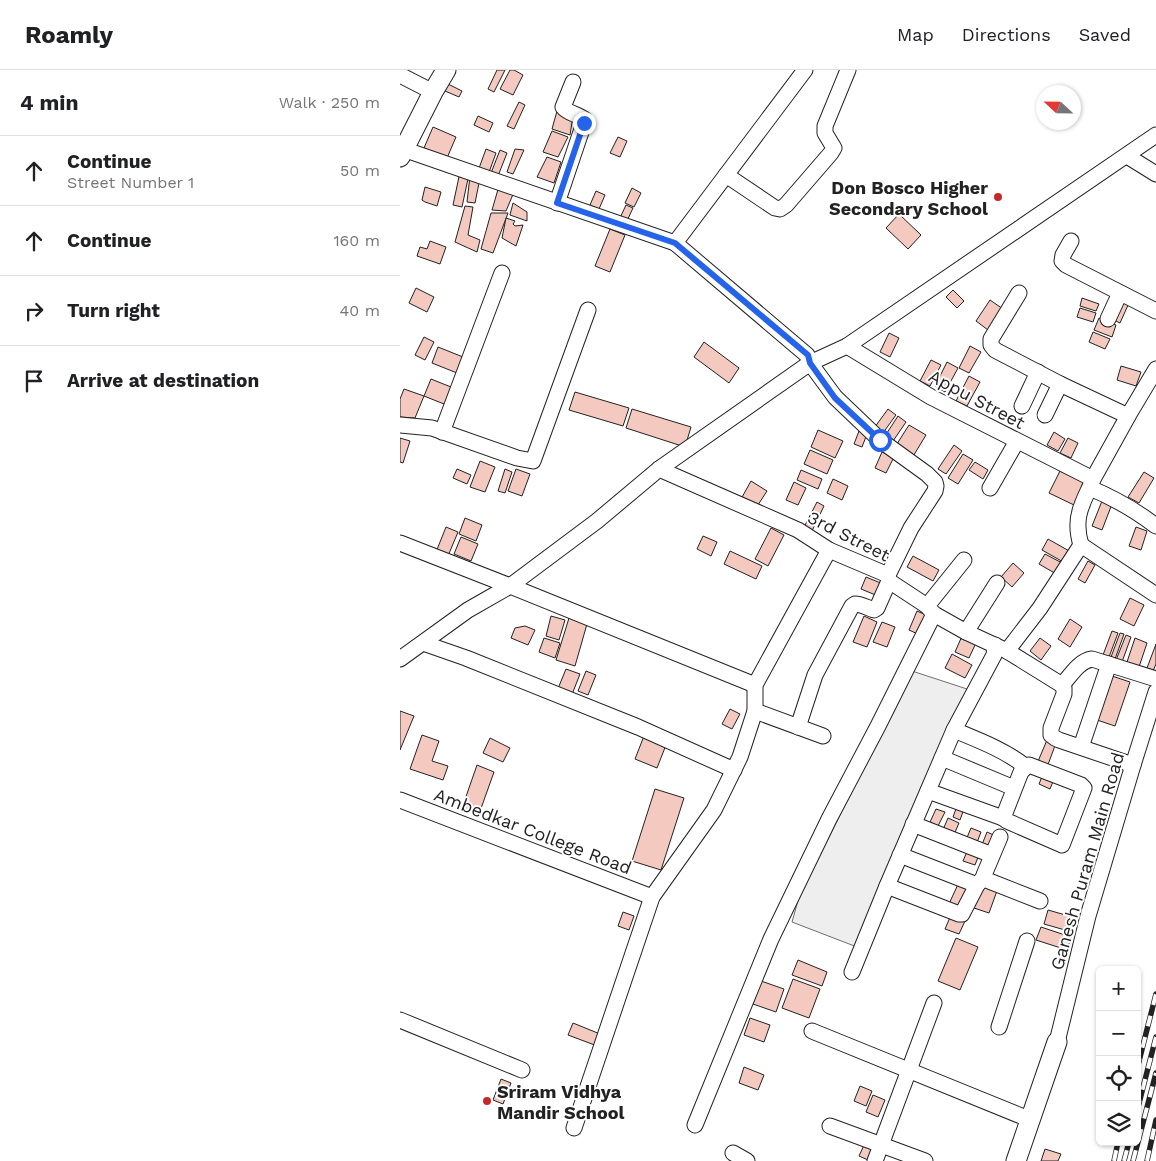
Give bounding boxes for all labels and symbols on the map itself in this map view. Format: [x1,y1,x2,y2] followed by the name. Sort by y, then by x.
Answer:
[1036,85,1081,130] north arrow
[573,112,596,135] route end
[829,177,988,219] place label: Don Bosco Higher Secondary School
[992,191,1004,203] marker: Don Bosco Higher Secondary School
[925,365,1029,433] street label: Appu Street
[869,429,892,452] route start
[805,506,894,566] street label: 3rd Street
[1046,750,1128,972] street label: Ganesh Puram Main Road
[431,784,635,878] street label: Ambedkar College Road
[497,1081,625,1123] place label: Sriram Vidhya Mandir School
[481,1095,493,1107] marker: Sriram Vidhya Mandir School

